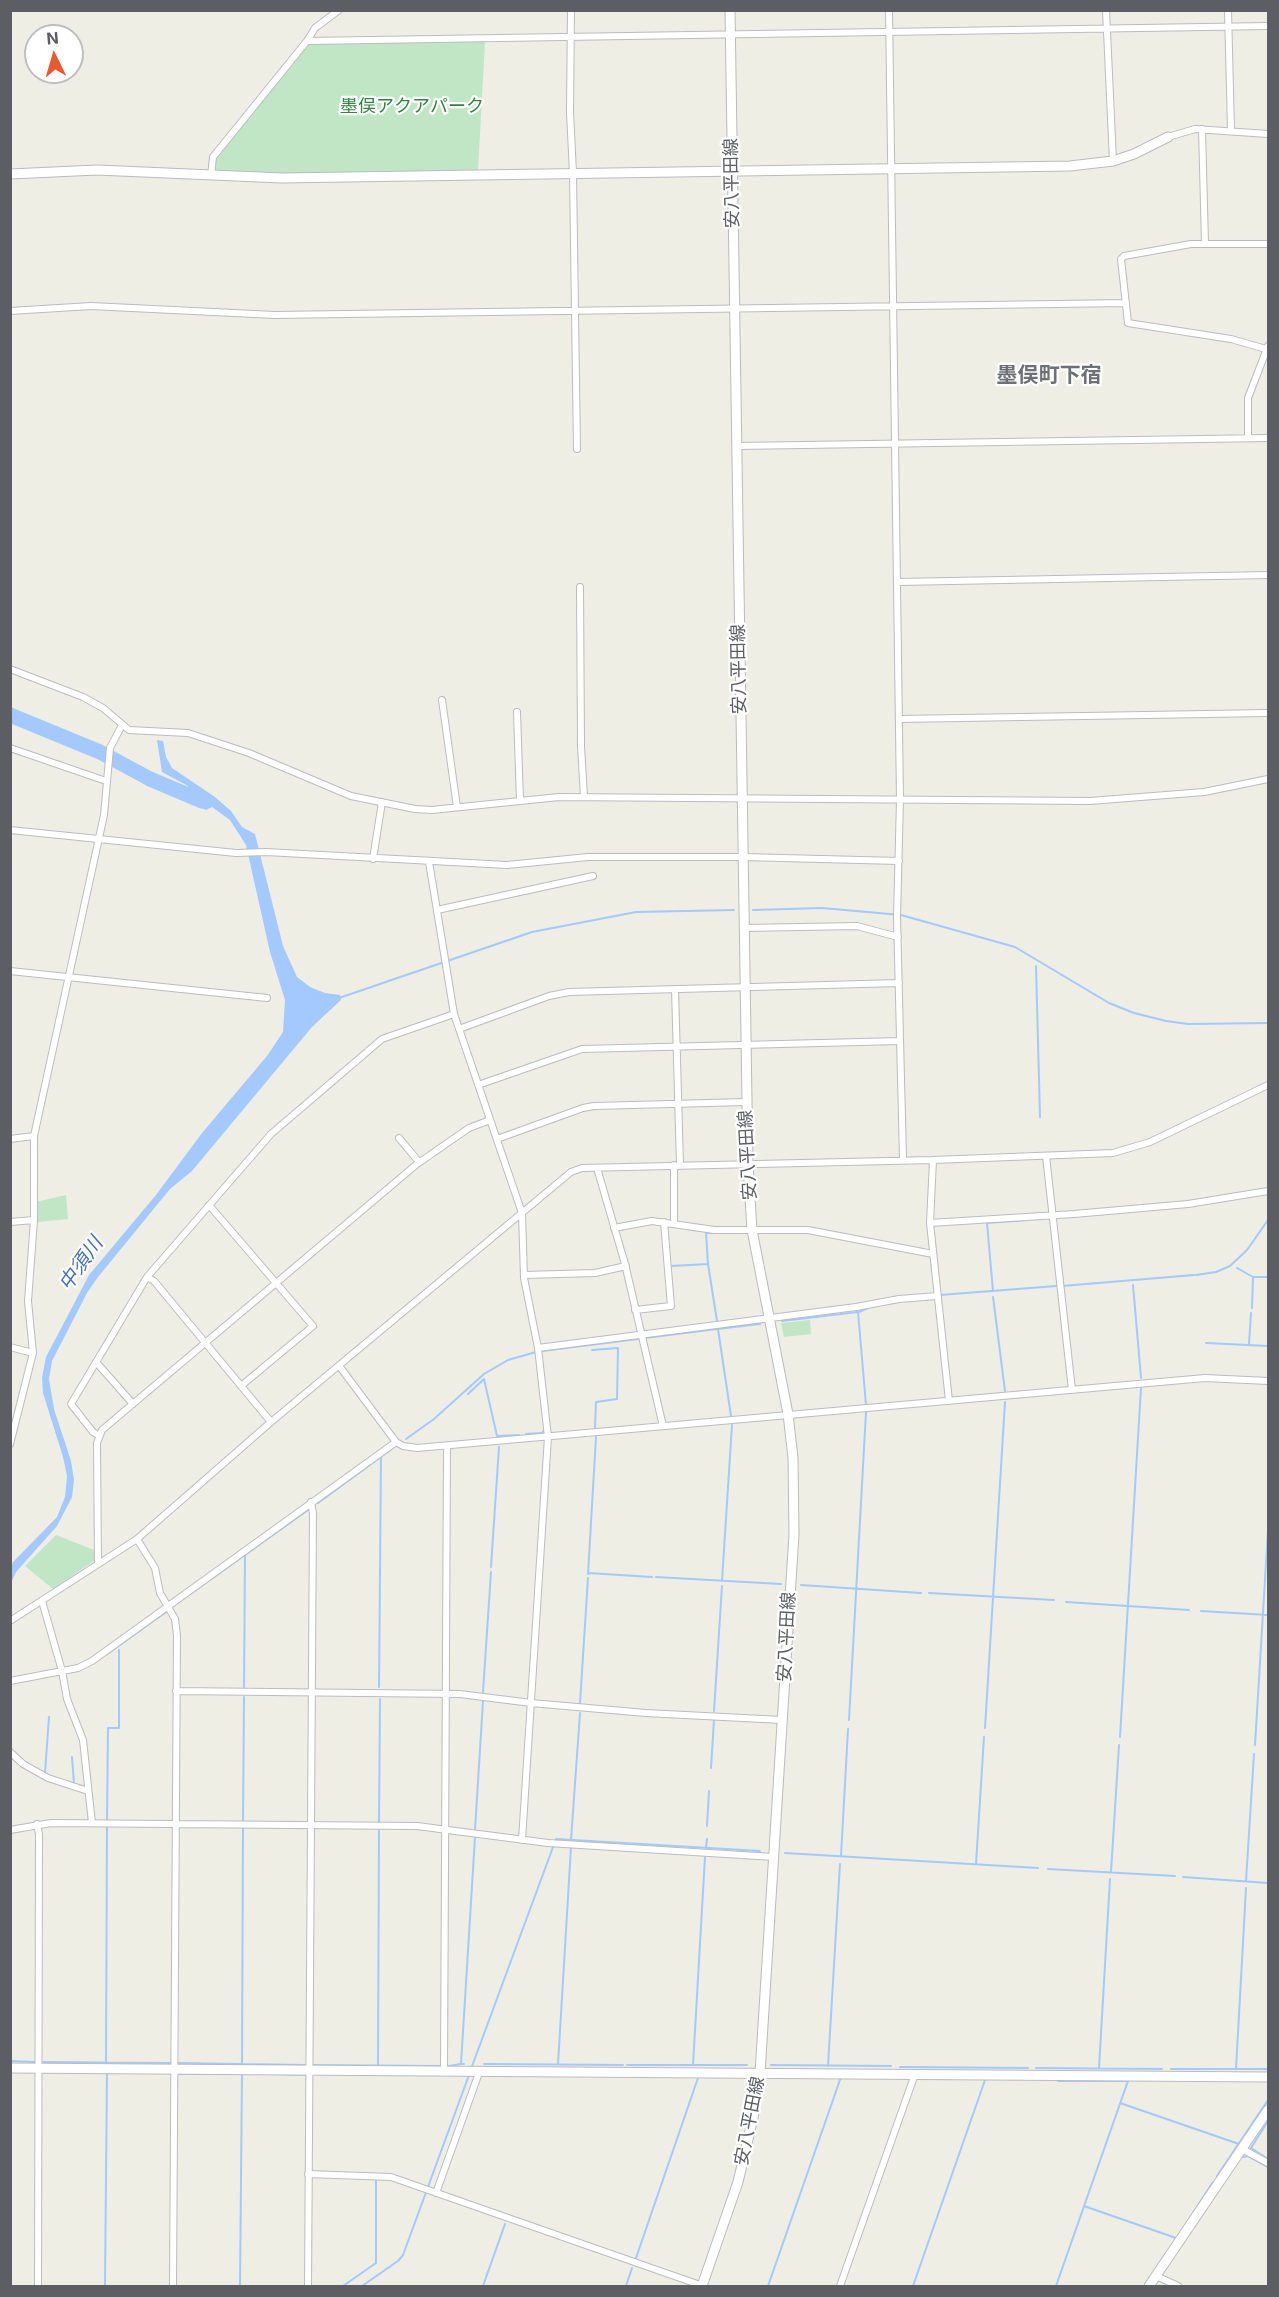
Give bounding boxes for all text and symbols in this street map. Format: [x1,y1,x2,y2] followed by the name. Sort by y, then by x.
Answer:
[24,24,84,84] north arrow
[46,28,60,49] text: N
[340,96,484,118] park label: 墨俣アクアパーク
[720,138,744,228] street label: 安八平田線
[997,363,1101,389] district label: 墨俣町下宿
[727,624,751,714] street label: 安八平田線
[735,1109,761,1201] street label: 安八平田線
[54,1233,108,1295] water label: 中須川
[774,1591,800,1683] street label: 安八平田線
[731,2075,769,2167] street label: 安八平田線

